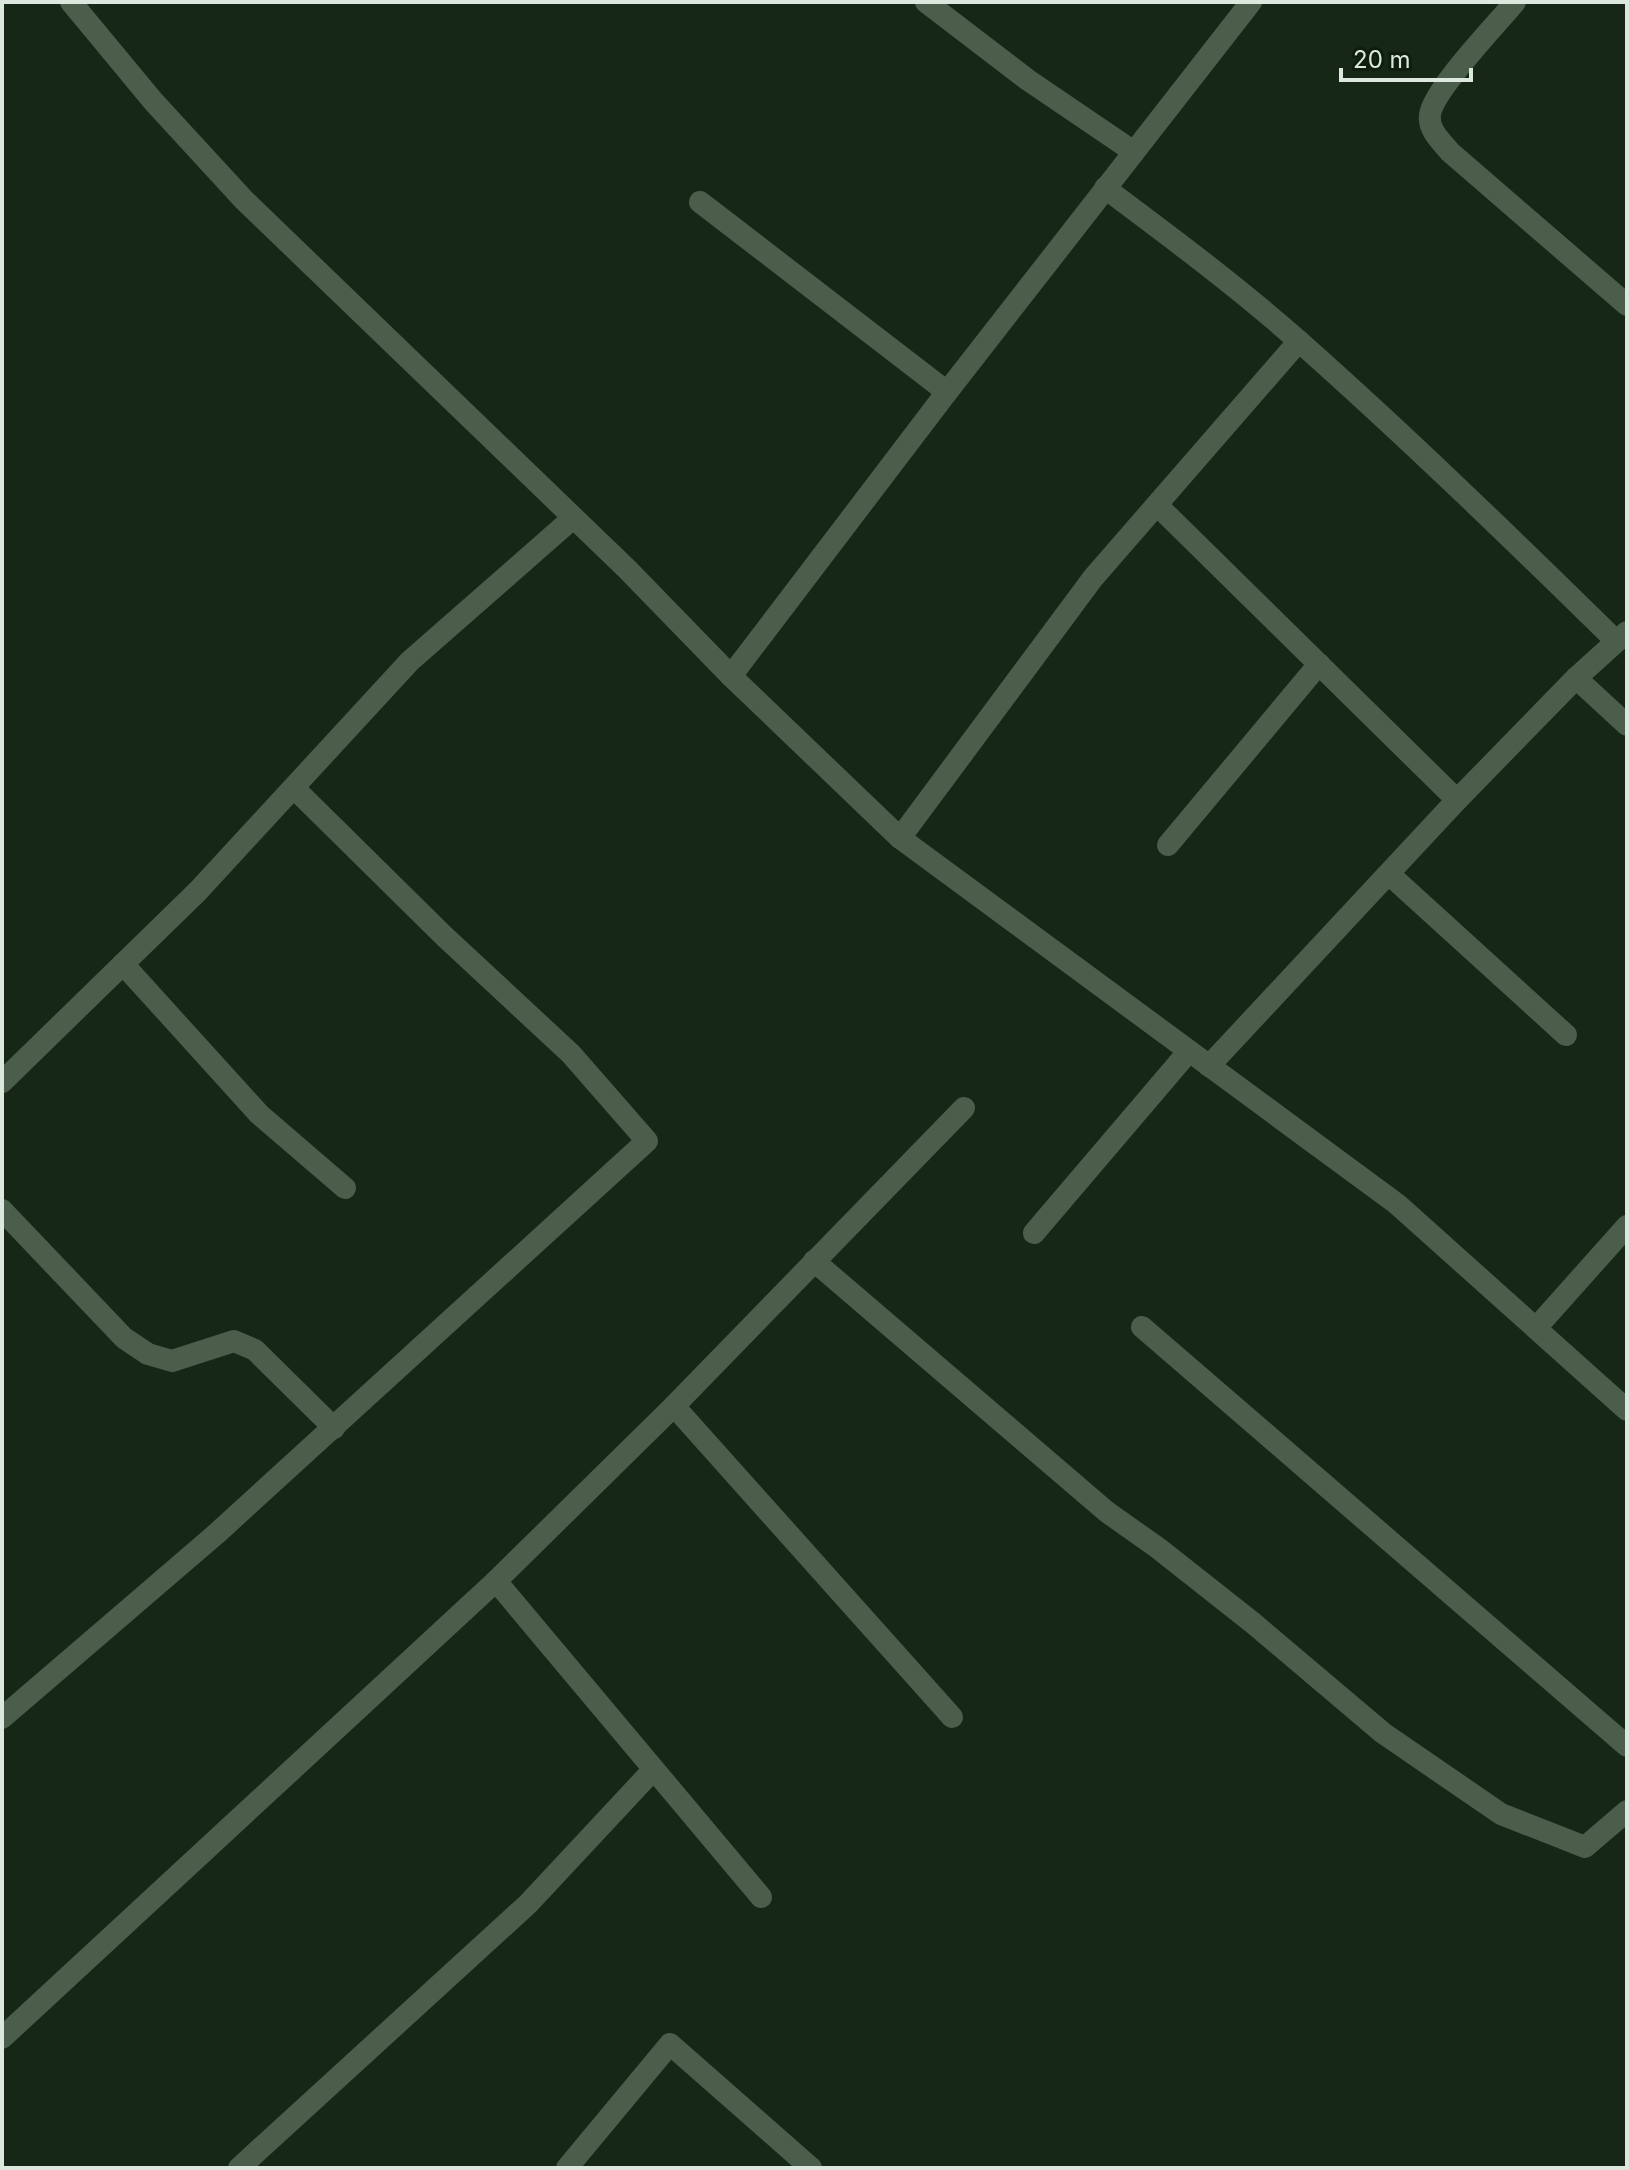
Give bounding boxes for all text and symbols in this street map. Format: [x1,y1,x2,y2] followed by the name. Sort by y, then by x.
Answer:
[1341,32,1471,82] scale bar
[1353,45,1411,74] text: 20 m

